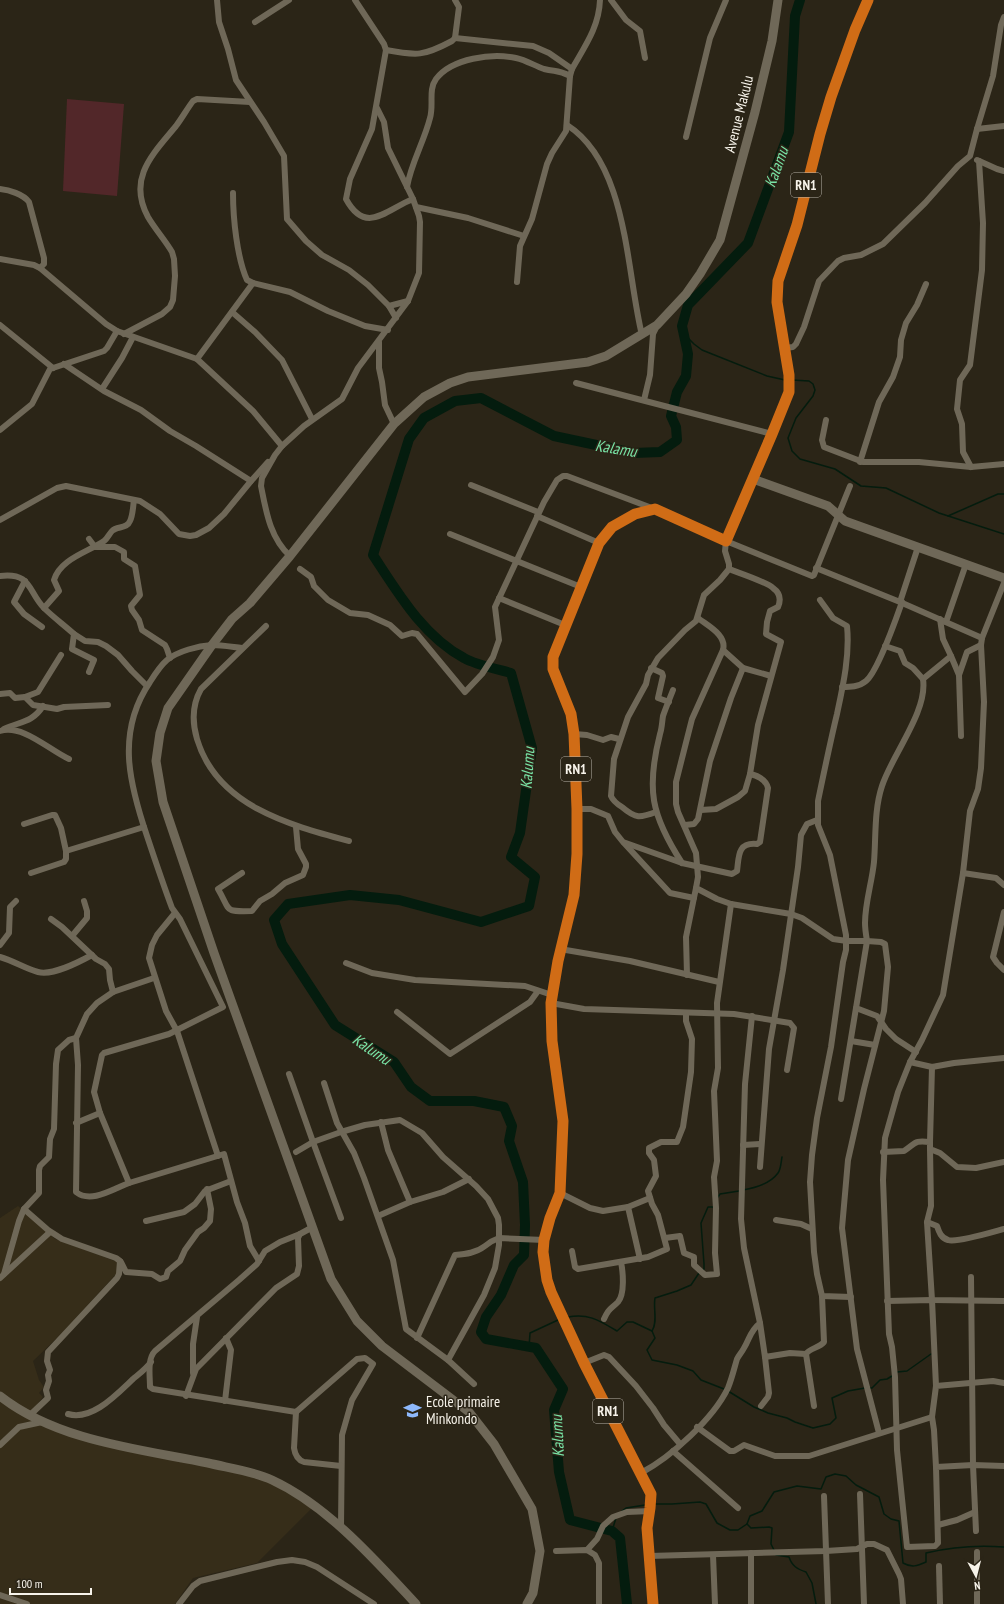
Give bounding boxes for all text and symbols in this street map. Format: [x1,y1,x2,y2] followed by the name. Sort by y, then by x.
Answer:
[720,73,757,155] street label: Avenue Makulu
[760,143,793,190] water label: Kalamu
[791,173,821,197] road number: RN1
[594,435,639,461] water label: Kalamu
[516,745,539,790] water label: Kalumu
[561,757,591,781] road number: RN1
[349,1029,396,1070] water label: Kalumu
[426,1392,500,1428] place label: Ecole primaire Minkondo
[593,1399,623,1423] road number: RN1
[403,1401,423,1421] school or university icon: Ecole primaire Minkondo
[546,1413,568,1457] water label: Kalumu
[956,1556,996,1596] north arrow
[10,1570,91,1596] scale bar
[16,1576,43,1591] text: 100 m
[973,1579,981,1593] text: N

